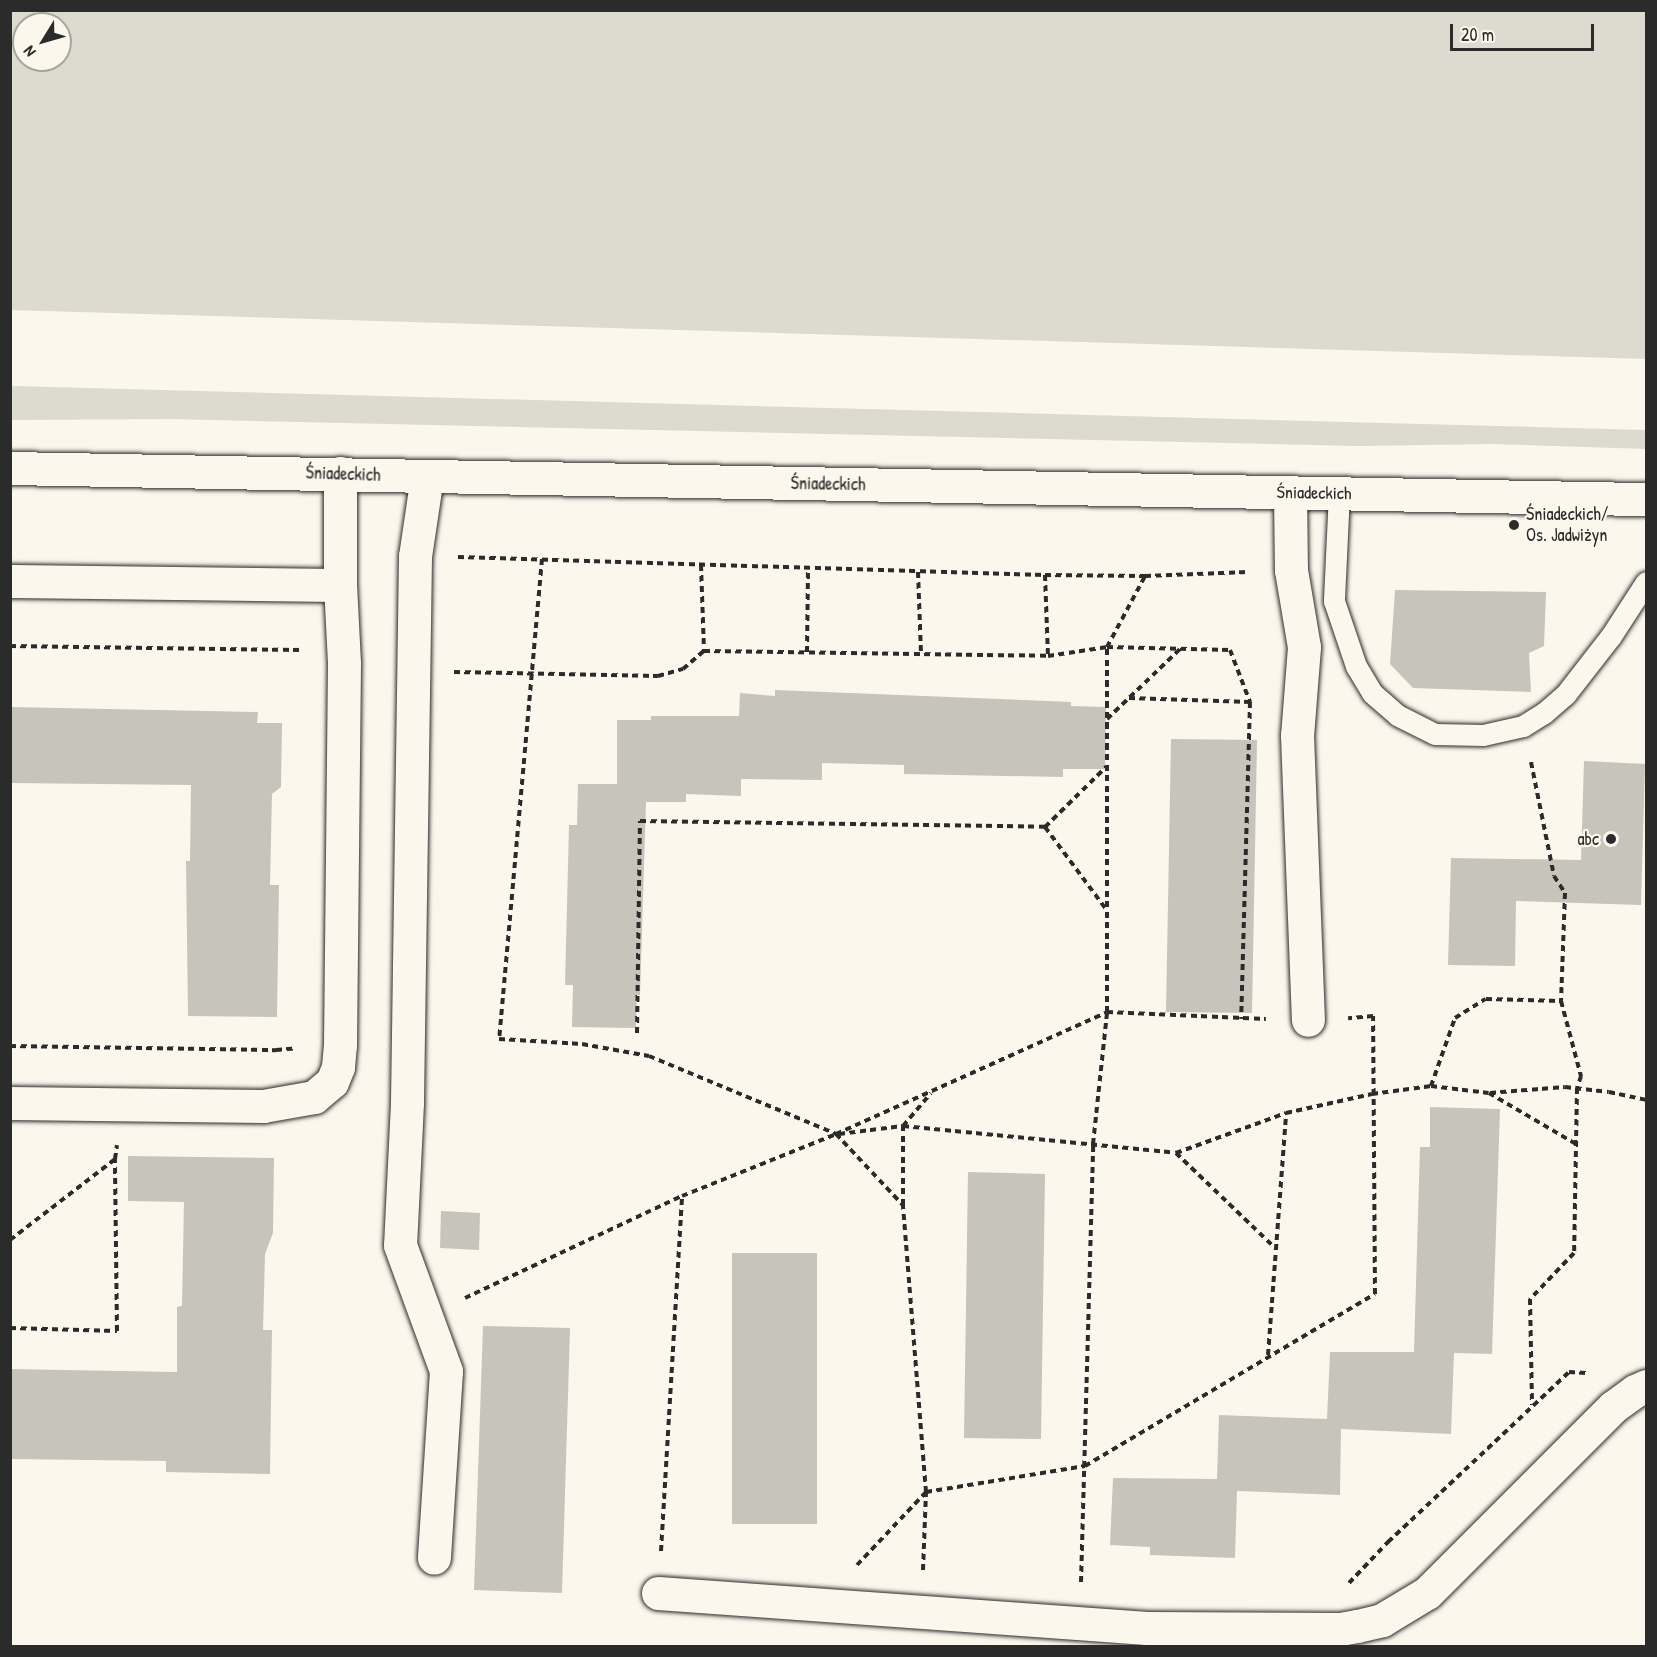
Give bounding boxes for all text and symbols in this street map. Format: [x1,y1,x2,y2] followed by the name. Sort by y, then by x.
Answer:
[12,12,72,72] north arrow
[1453,12,1597,50] scale bar
[1461,22,1494,47] text: 20 m
[18,42,41,62] text: N
[305,462,381,486] street label: Śniadeckich
[790,473,866,495] street label: Śniadeckich
[1276,482,1352,504] street label: Śniadeckich
[1526,504,1608,546] place label: Śniadeckich/ Os. Jadwiżyn
[1507,518,1521,532] marker: Śniadeckich/ Os. Jadwiżyn
[1578,828,1599,850] place label: abc
[1604,832,1618,846] marker: abc

